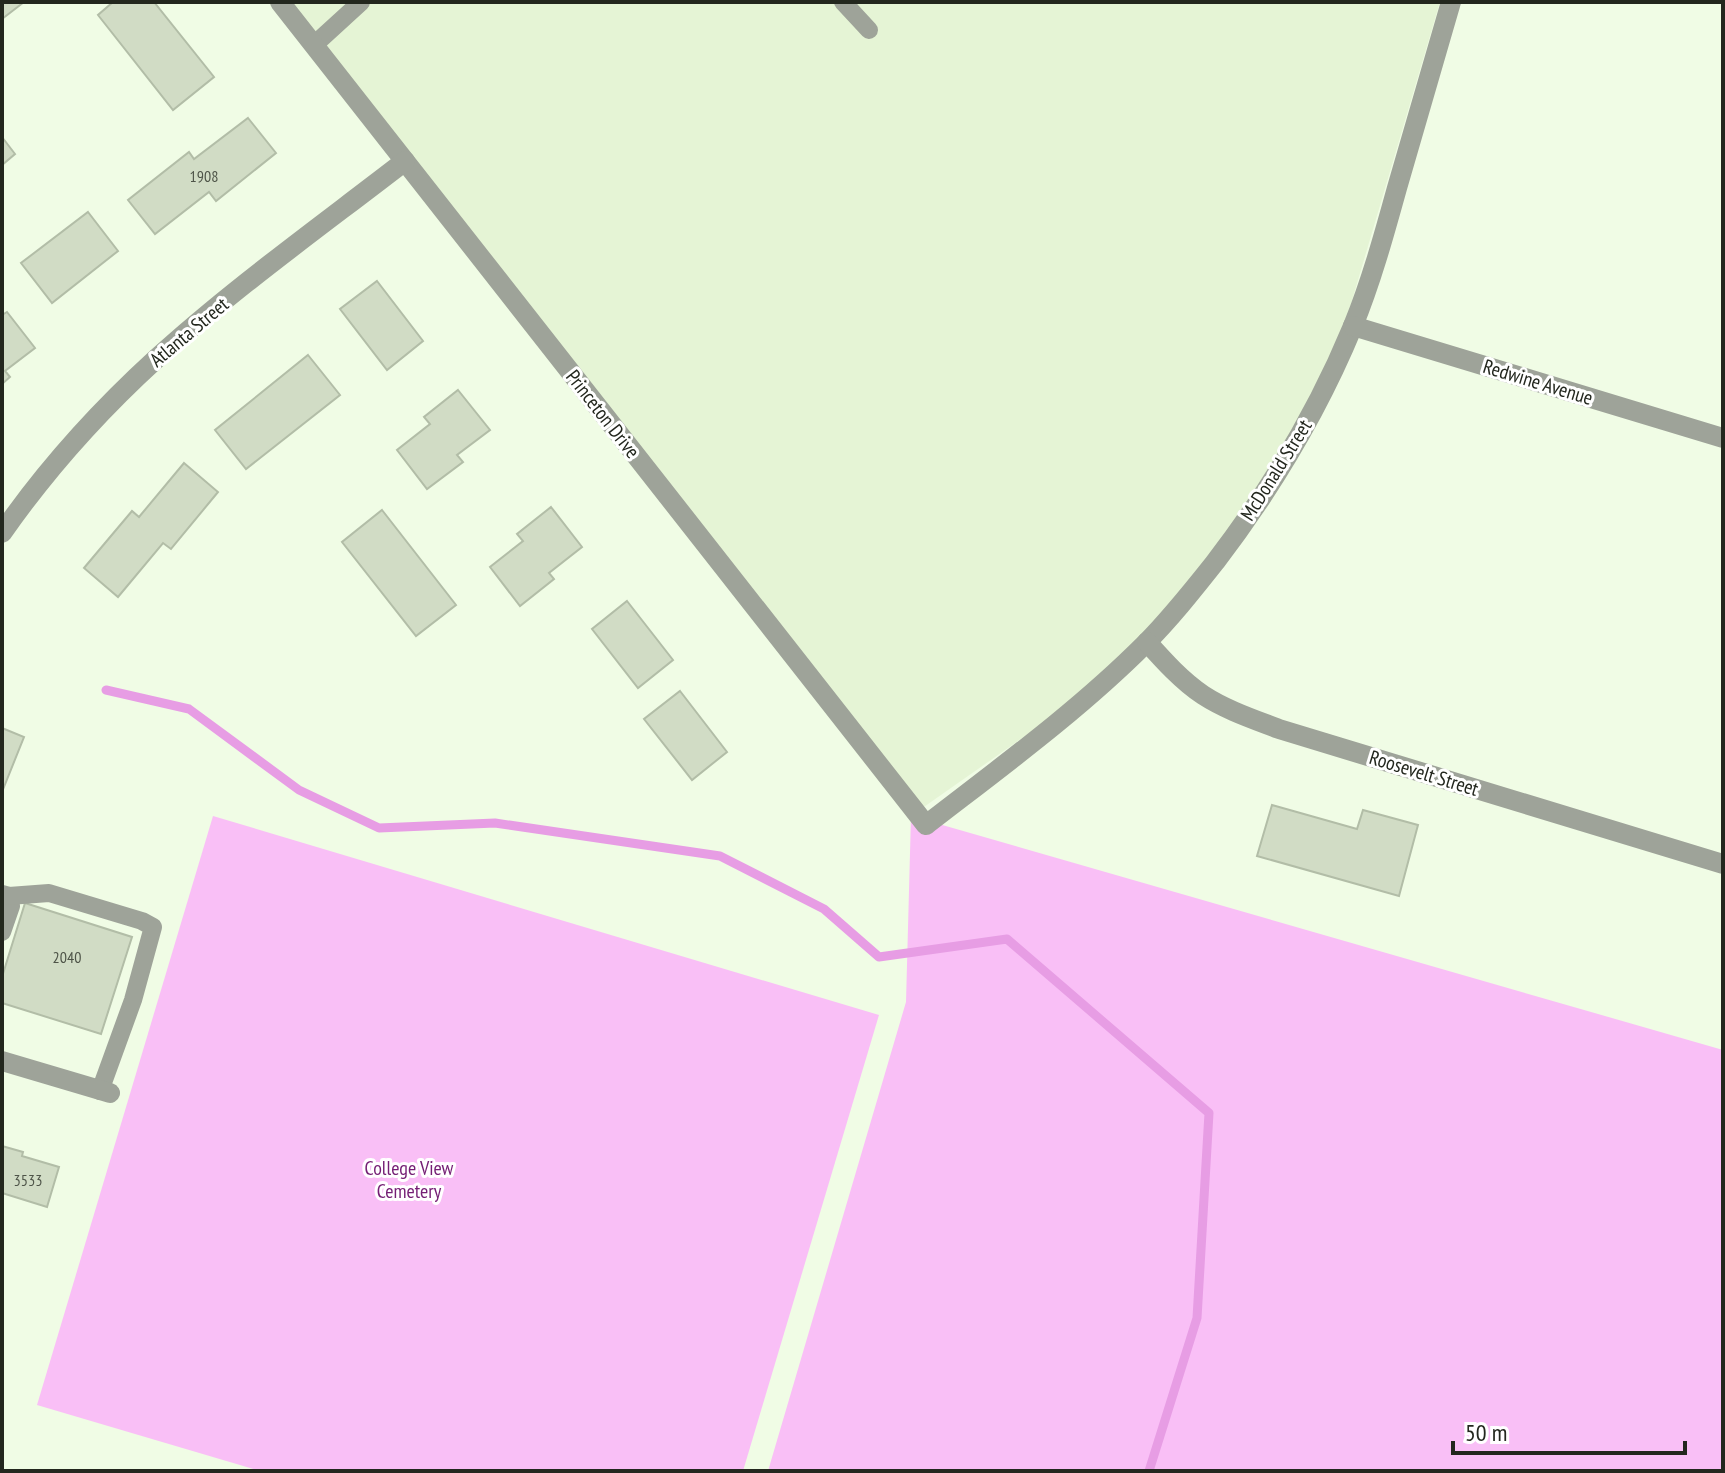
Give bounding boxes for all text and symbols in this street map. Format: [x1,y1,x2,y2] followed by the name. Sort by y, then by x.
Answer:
[190,166,218,186] house number: 1908
[144,291,234,373] street label: Atlanta Street
[1480,353,1596,411] street label: Redwine Avenue
[560,364,646,464] street label: Princeton Drive
[1235,414,1318,526] street label: McDonald Street
[1366,744,1482,802] street label: Roosevelt Street
[53,947,81,967] house number: 2040
[365,1155,454,1204] park label: College View Cemetery
[14,1170,42,1190] house number: 3533
[1453,1405,1685,1455] scale bar
[1465,1417,1507,1448] text: 50 m

